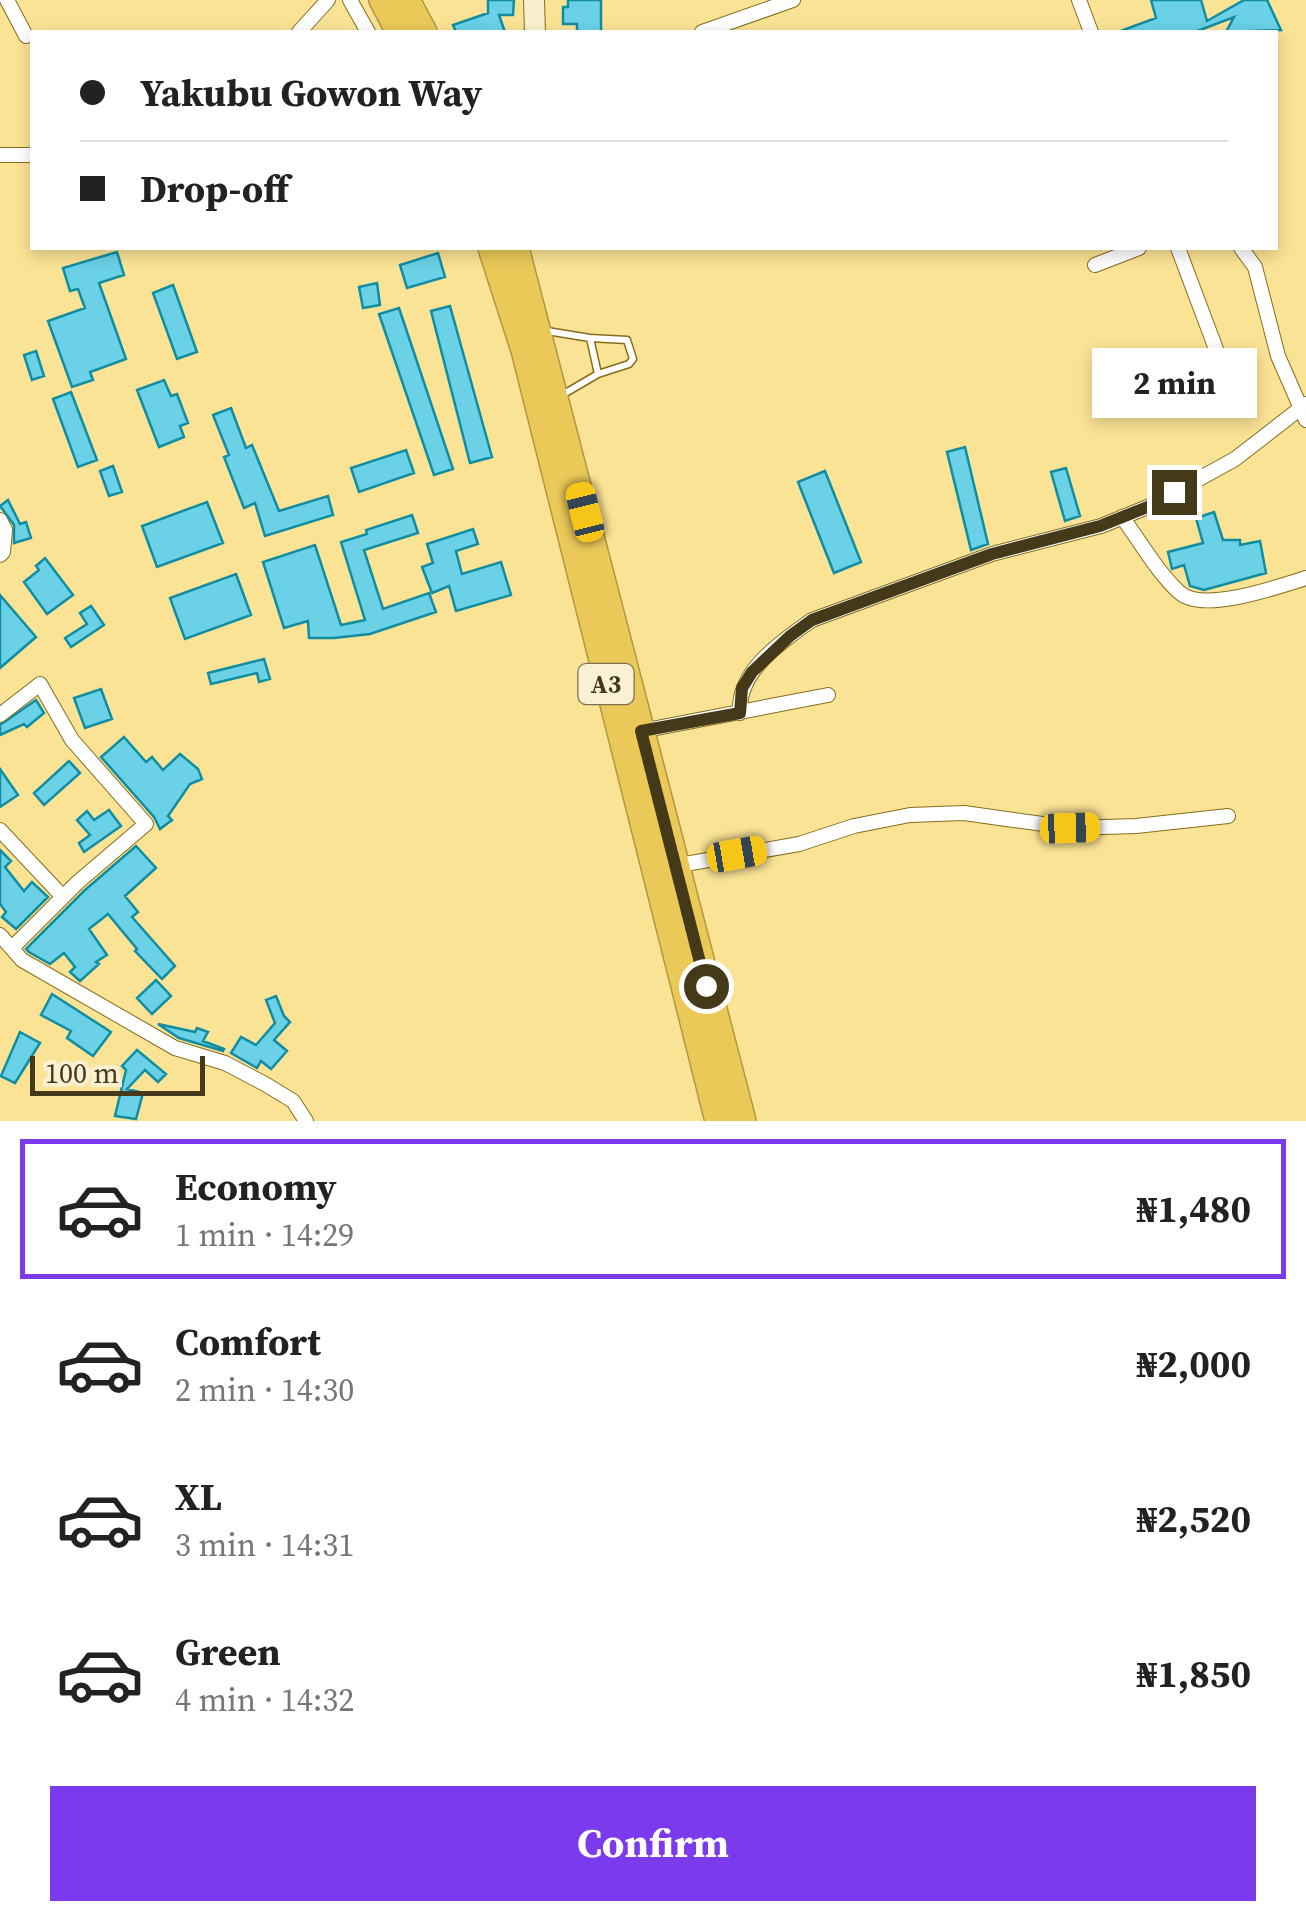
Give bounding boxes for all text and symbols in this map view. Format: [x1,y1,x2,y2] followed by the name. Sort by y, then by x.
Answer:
[140,67,482,119] text: Yakubu Gowon Way
[140,163,289,215] text: Drop-off
[1092,347,1256,417] callout: 2 min
[1133,361,1216,405] text: 2 min
[1152,470,1197,515] route end
[563,479,607,545] car
[578,664,634,704] road number: A3
[1039,812,1101,844] car
[705,834,769,874] car
[684,964,729,1009] route start
[30,1051,205,1096] scale bar
[45,1054,119,1092] text: 100 m
[175,1161,337,1213] text: Economy
[55,1164,145,1254] icon: car
[1137,1183,1251,1235] text: ₦1,480
[175,1213,354,1257] text: 1 min · 14:29
[175,1316,321,1368] text: Comfort
[55,1319,145,1409] icon: car
[1137,1338,1251,1390] text: ₦2,000
[175,1368,354,1412] text: 2 min · 14:30
[175,1471,222,1523] text: XL
[55,1474,145,1564] icon: car
[1137,1493,1251,1545] text: ₦2,520
[175,1523,354,1567] text: 3 min · 14:31
[175,1626,281,1678] text: Green
[55,1629,145,1719] icon: car
[1137,1648,1251,1700] text: ₦1,850
[175,1678,354,1722] text: 4 min · 14:32
[50,1786,1256,1901] button: Confirm

